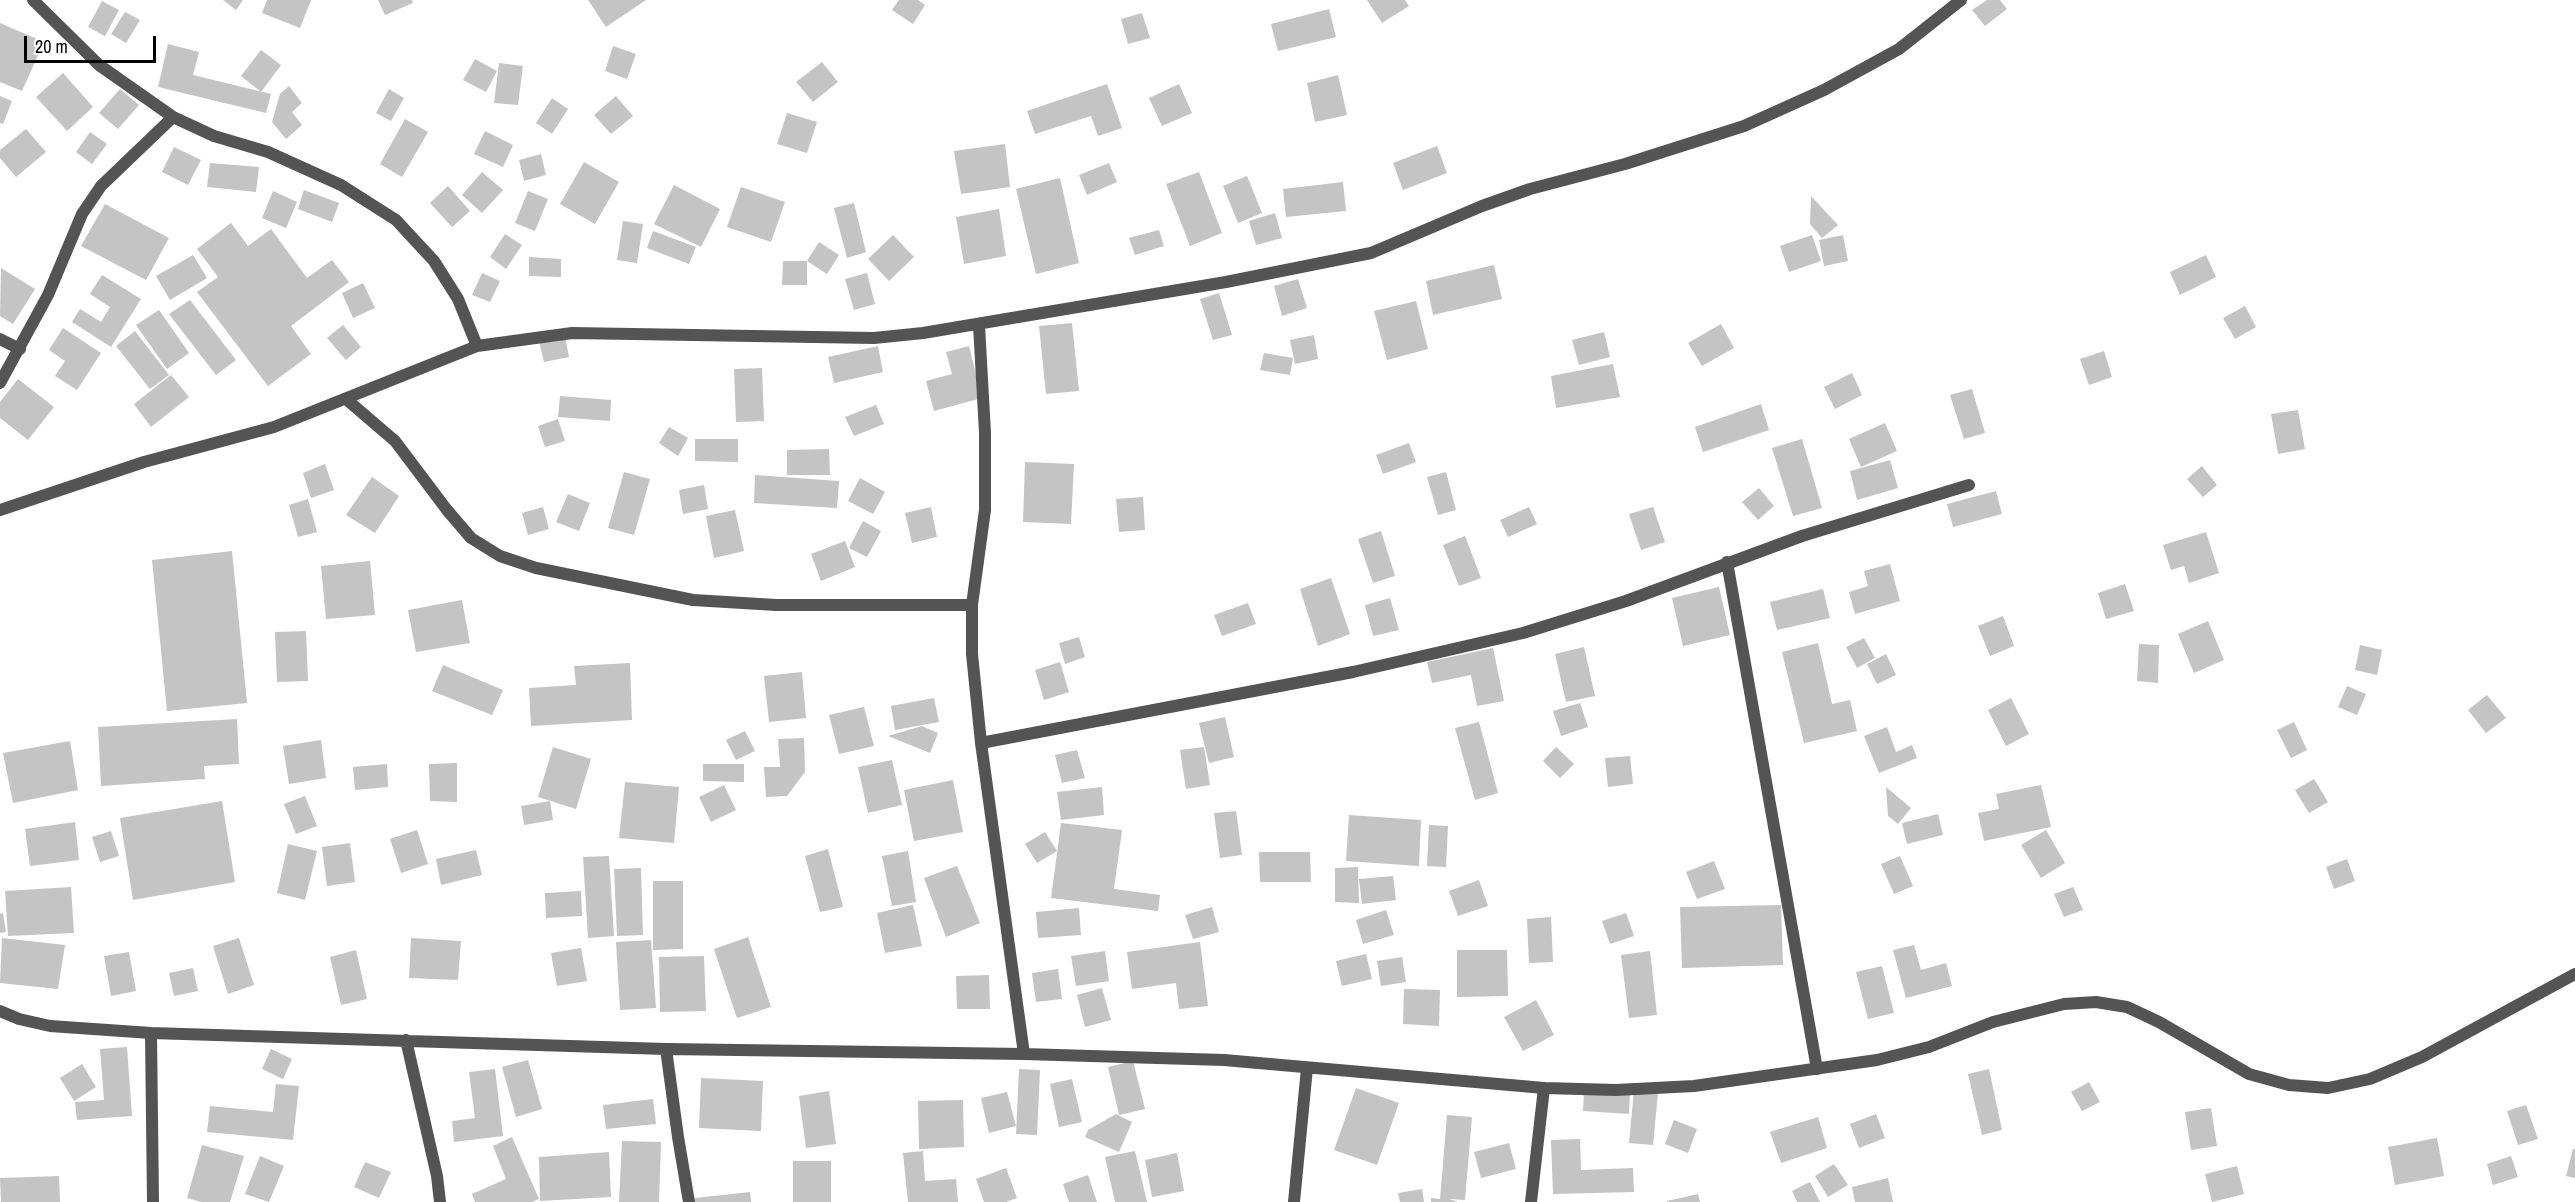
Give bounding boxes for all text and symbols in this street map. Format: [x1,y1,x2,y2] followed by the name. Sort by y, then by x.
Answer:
[27,24,159,62] scale bar
[35,34,68,59] text: 20 m

